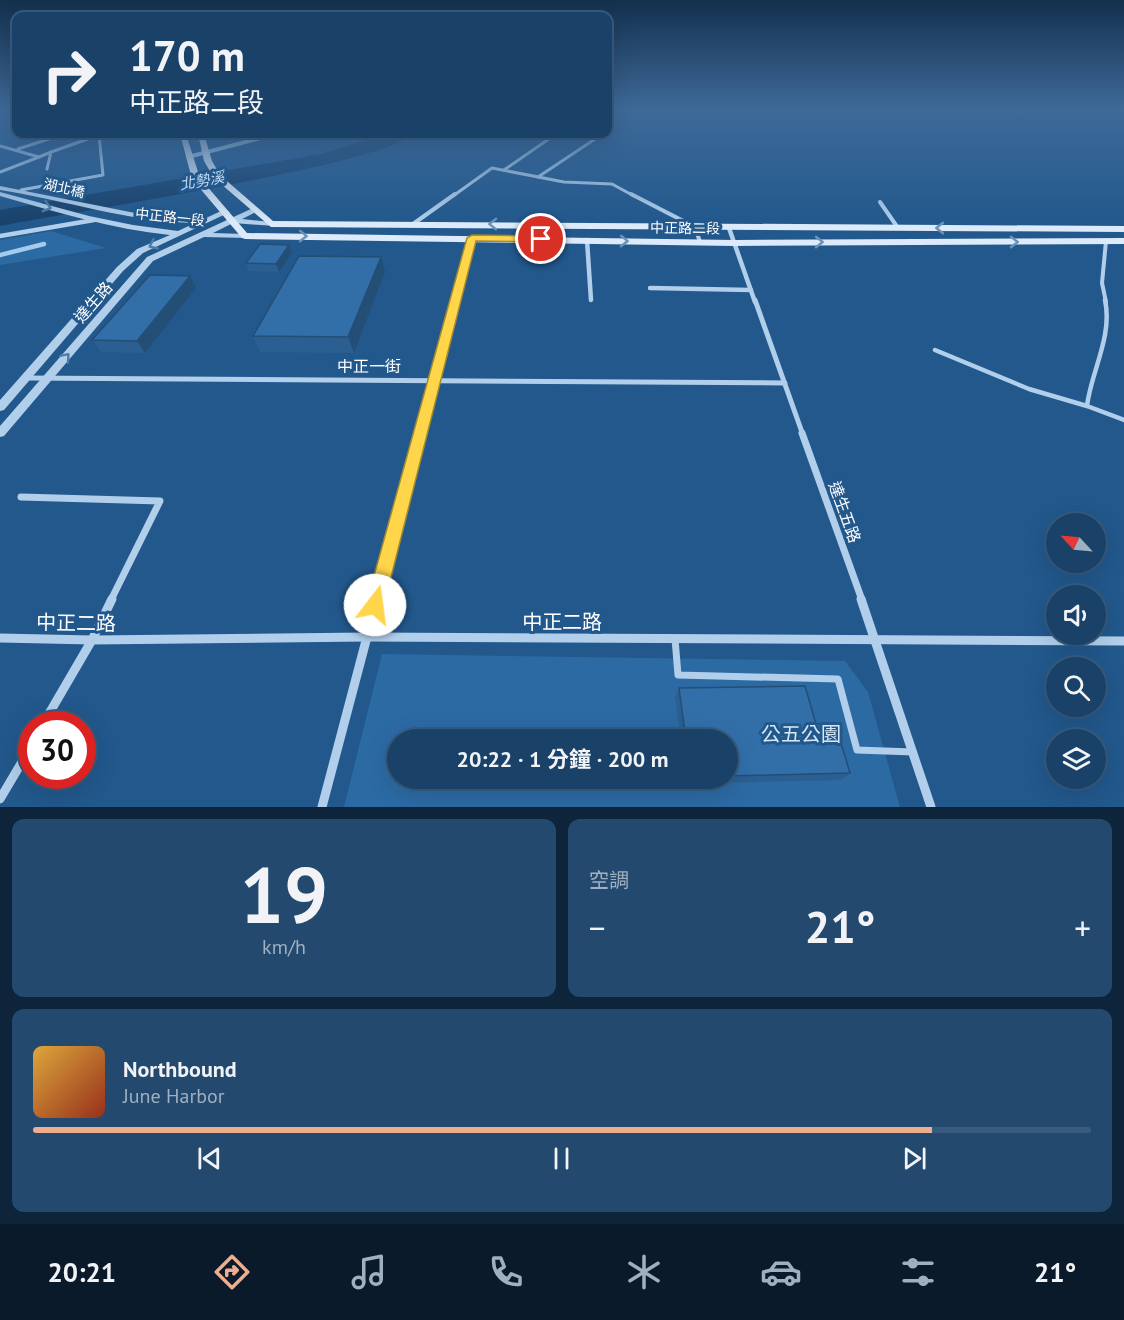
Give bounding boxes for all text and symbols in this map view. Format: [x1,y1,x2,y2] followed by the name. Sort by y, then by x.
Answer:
[129,28,245,83] text: 170 m
[30,36,108,114] icon: right
[129,85,264,119] text: 中正路二段
[178,167,228,194] water label: 北勢溪
[42,175,86,201] street label: 湖北橋
[41,200,52,212] one-way arrow
[134,204,206,230] street label: 中正路一段
[515,213,566,264] pin
[488,218,497,230] one-way arrow
[650,218,720,238] street label: 中正路二段
[524,222,557,255] icon: arrive
[935,222,944,234] one-way arrow
[299,230,308,242] one-way arrow
[620,234,629,247] one-way arrow
[815,236,824,248] one-way arrow
[1010,236,1019,248] one-way arrow
[149,238,160,250] one-way arrow
[70,277,116,327] street label: 達生路
[58,352,69,363] one-way arrow
[337,356,401,376] street label: 中正一街
[825,479,865,545] street label: 達生五路
[1046,513,1106,573] north arrow
[1046,513,1106,789] map controls
[343,573,407,637] position arrow
[1046,585,1106,645] button: sound
[36,609,116,637] street label: 中正二路
[522,609,602,635] street label: 中正二路
[1046,657,1106,717] button: search
[18,711,96,789] speed limit sign: 30
[761,721,841,747] park label: 公五公園
[1046,729,1106,789] button: layers
[457,745,668,773] text: 20:22 · 1 分鐘 · 200 m
[240,844,328,945] text: 19
[589,867,629,893] text: 空調
[805,897,875,955] text: 21°
[589,906,606,949] text: −
[1074,906,1091,949] text: +
[262,934,306,960] text: km/h
[123,1055,237,1083] text: Northbound
[123,1083,225,1109] text: June Harbor
[193,1142,226,1175] icon: previous
[545,1142,578,1175] icon: pause
[898,1142,931,1175] icon: next
[211,1251,253,1293] icon: directions
[348,1251,390,1293] icon: music
[485,1251,527,1293] icon: phone
[623,1251,665,1293] icon: climate
[760,1251,802,1293] icon: car
[897,1251,939,1293] icon: filters
[48,1255,116,1289] text: 20:21
[1034,1255,1076,1289] text: 21°

